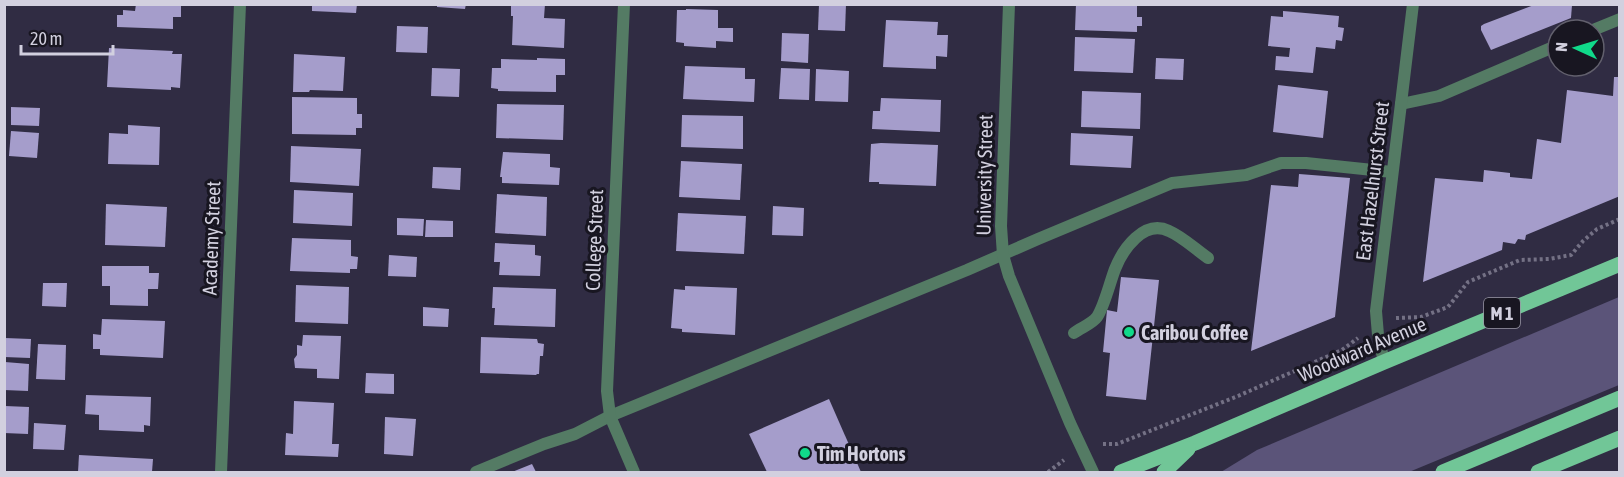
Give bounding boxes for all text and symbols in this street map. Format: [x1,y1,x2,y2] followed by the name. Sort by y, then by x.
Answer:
[21,18,112,56] scale bar
[1546,18,1606,78] north arrow
[30,28,62,49] text: 20 m
[1552,42,1570,52] text: N
[1351,100,1393,262] street label: East Hazelhurst Street
[971,114,997,236] street label: University Street
[198,180,224,296] street label: Academy Street
[581,189,607,291] street label: College Street
[1484,298,1520,328] road number: M 1
[1295,312,1429,386] street label: Woodward Avenue
[1141,321,1248,344] place label: Caribou Coffee
[1122,325,1136,339] marker: Caribou Coffee
[817,442,906,465] place label: Tim Hortons
[798,446,812,460] marker: Tim Hortons

